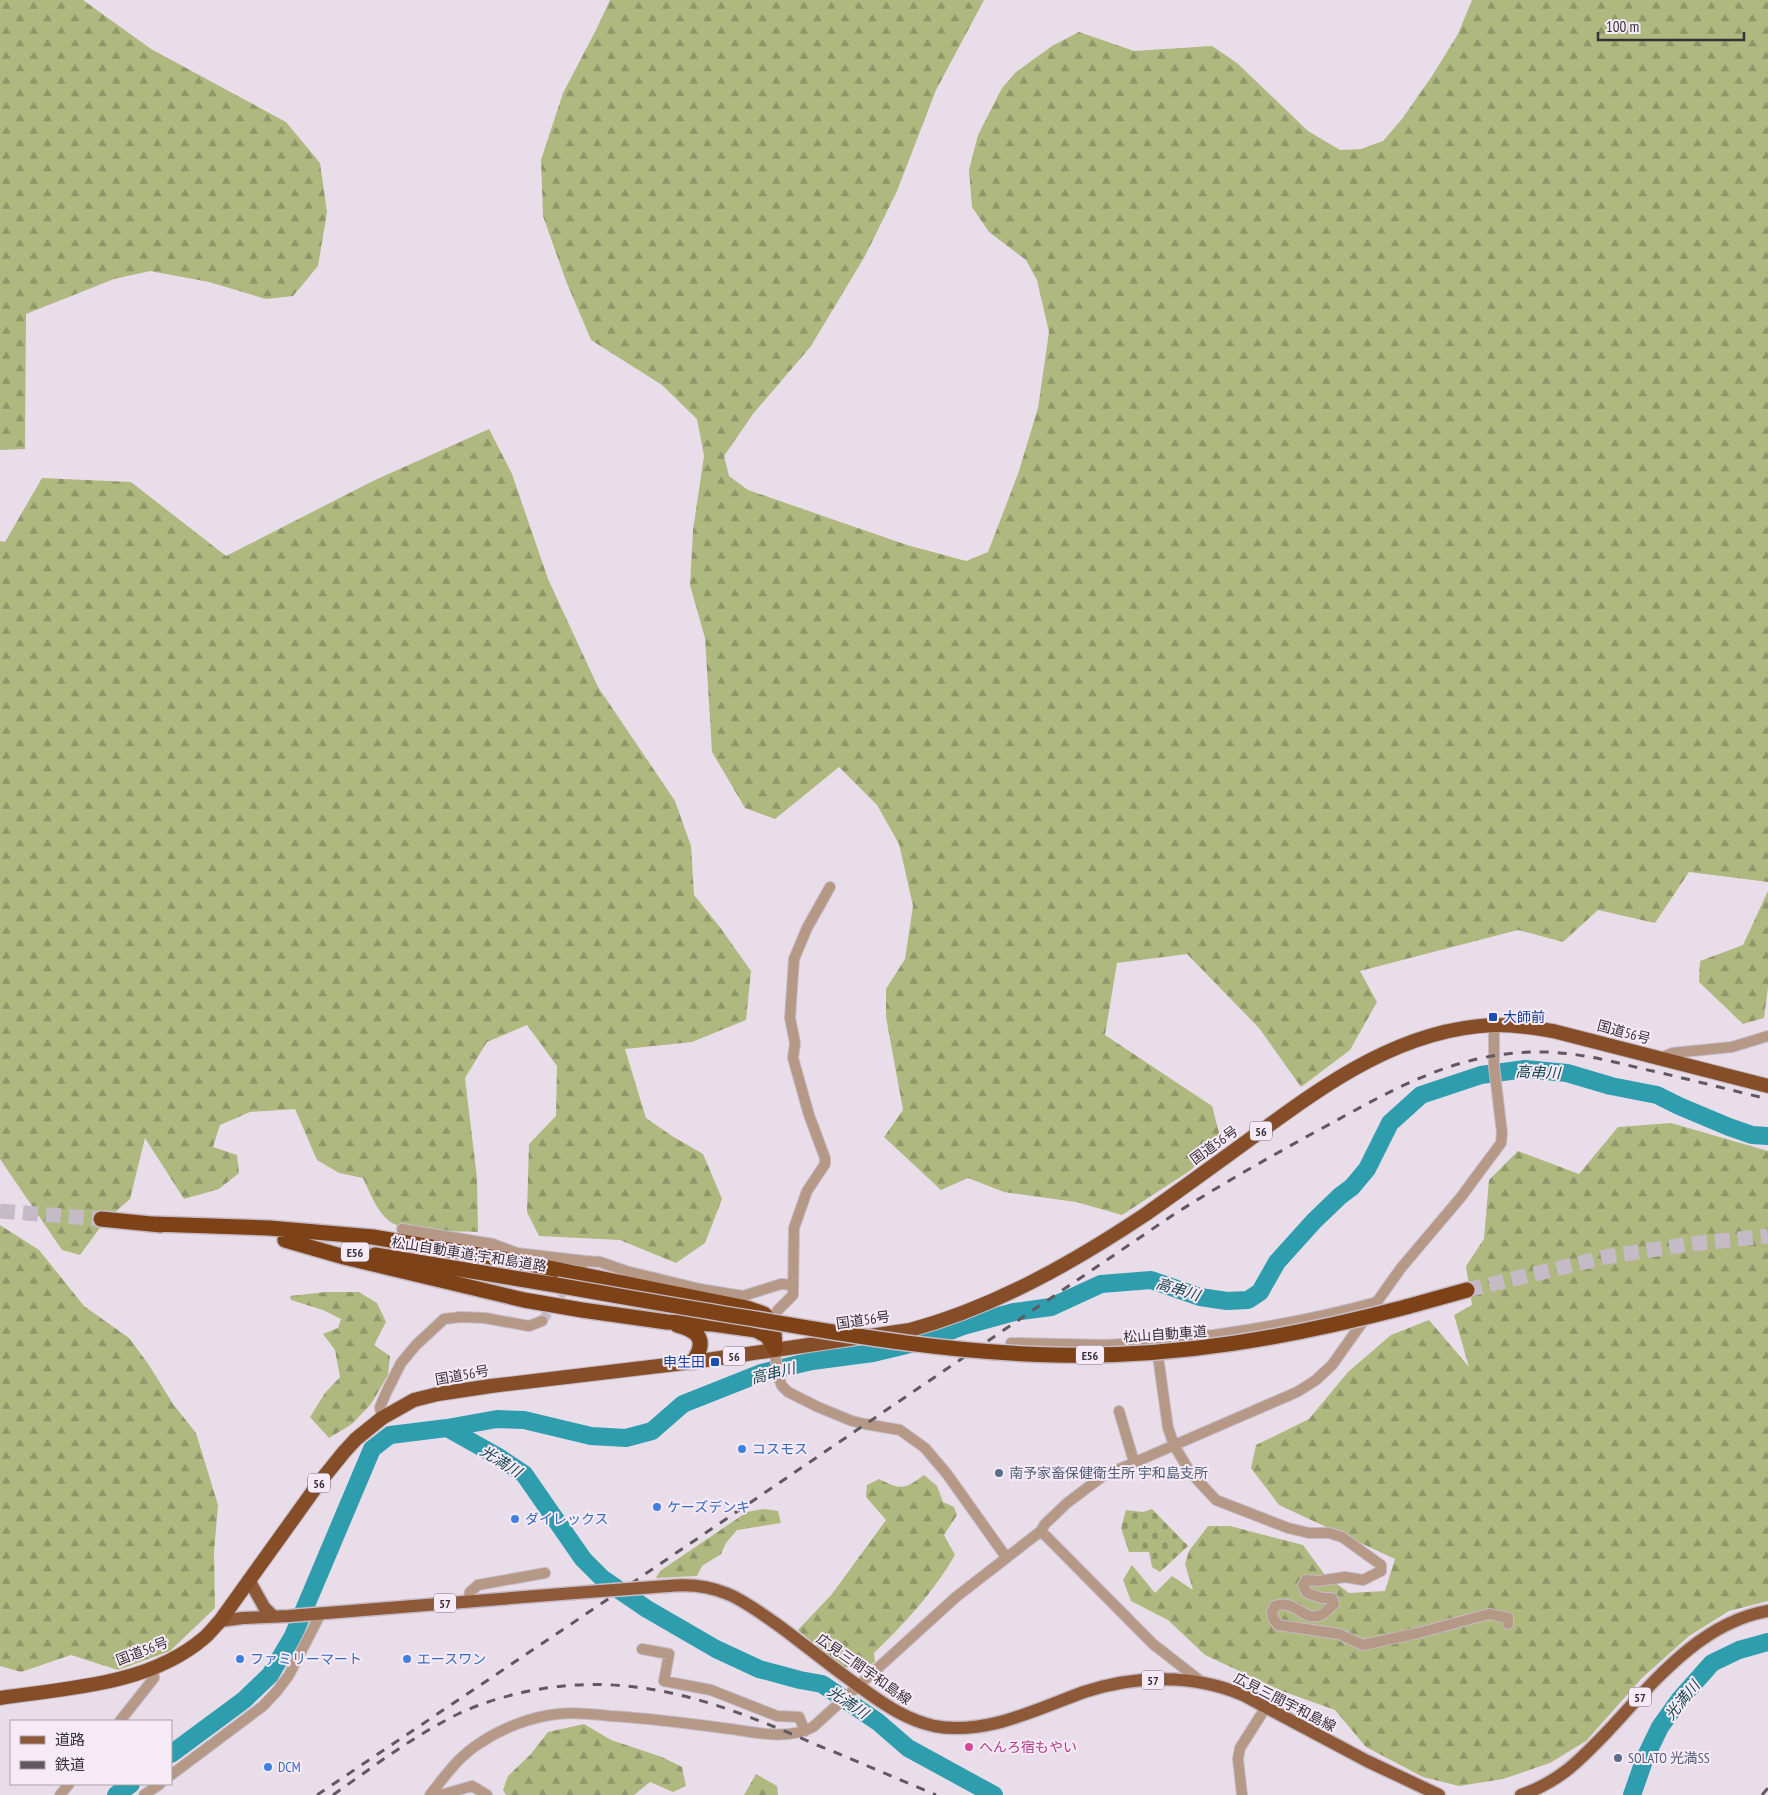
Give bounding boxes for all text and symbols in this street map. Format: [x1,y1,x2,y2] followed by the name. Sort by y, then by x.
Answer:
[1598,10,1744,42] scale bar
[1606,17,1639,36] text: 100 m
[1503,1008,1545,1026] place label: 大師前
[1487,1011,1499,1023] marker: 大師前
[1595,1016,1653,1048] street label: 国道56号
[1515,1062,1563,1082] water label: 高串川
[1187,1122,1241,1168] street label: 国道56号
[1250,1122,1272,1140] road number: 56
[390,1233,548,1275] street label: 松山自動車道;宇和島道路
[341,1242,369,1262] road number: E56
[1154,1273,1204,1305] water label: 高串川
[835,1307,891,1333] street label: 国道56号
[1122,1322,1208,1346] street label: 松山自動車道
[723,1346,745,1365] road number: 56
[1076,1346,1104,1364] road number: E56
[663,1353,705,1371] place label: 申生田
[709,1356,721,1368] marker: 申生田
[749,1358,799,1388] water label: 高串川
[434,1361,490,1389] street label: 国道56号
[752,1440,808,1458] place label: コスモス
[477,1441,527,1482] water label: 光満川
[736,1443,748,1455] marker: コスモス
[1009,1464,1208,1482] place label: 南予家畜保健衛生所 宇和島支所
[993,1467,1005,1479] marker: 南予家畜保健衛生所 宇和島支所
[308,1474,330,1492] road number: 56
[667,1498,750,1516] place label: ケーズデンキ
[651,1501,663,1513] marker: ケーズデンキ
[525,1510,609,1528] place label: ダイレックス
[509,1513,521,1525] marker: ダイレックス
[434,1594,456,1612] road number: 57
[813,1630,915,1708] street label: 広見三間宇和島線
[113,1633,171,1669] street label: 国道56号
[250,1650,362,1668] place label: ファミリーマート
[417,1650,486,1668] place label: エースワン
[234,1653,246,1665] marker: ファミリーマート
[401,1653,413,1665] marker: エースワン
[1231,1669,1339,1735] street label: 広見三間宇和島線
[1142,1670,1164,1690] road number: 57
[1660,1675,1705,1723] water label: 光満川
[824,1682,874,1724] water label: 光満川
[1629,1688,1651,1706] road number: 57
[10,1720,172,1785] legend
[55,1730,85,1749] text: 道路
[979,1738,1077,1756] place label: へんろ宿もやい
[963,1741,975,1753] marker: へんろ宿もやい
[1628,1749,1710,1767] place label: SOLATO 光満SS
[1612,1752,1624,1764] marker: SOLATO 光満SS
[55,1755,85,1774] text: 鉄道
[278,1758,301,1776] place label: DCM
[262,1761,274,1773] marker: DCM

